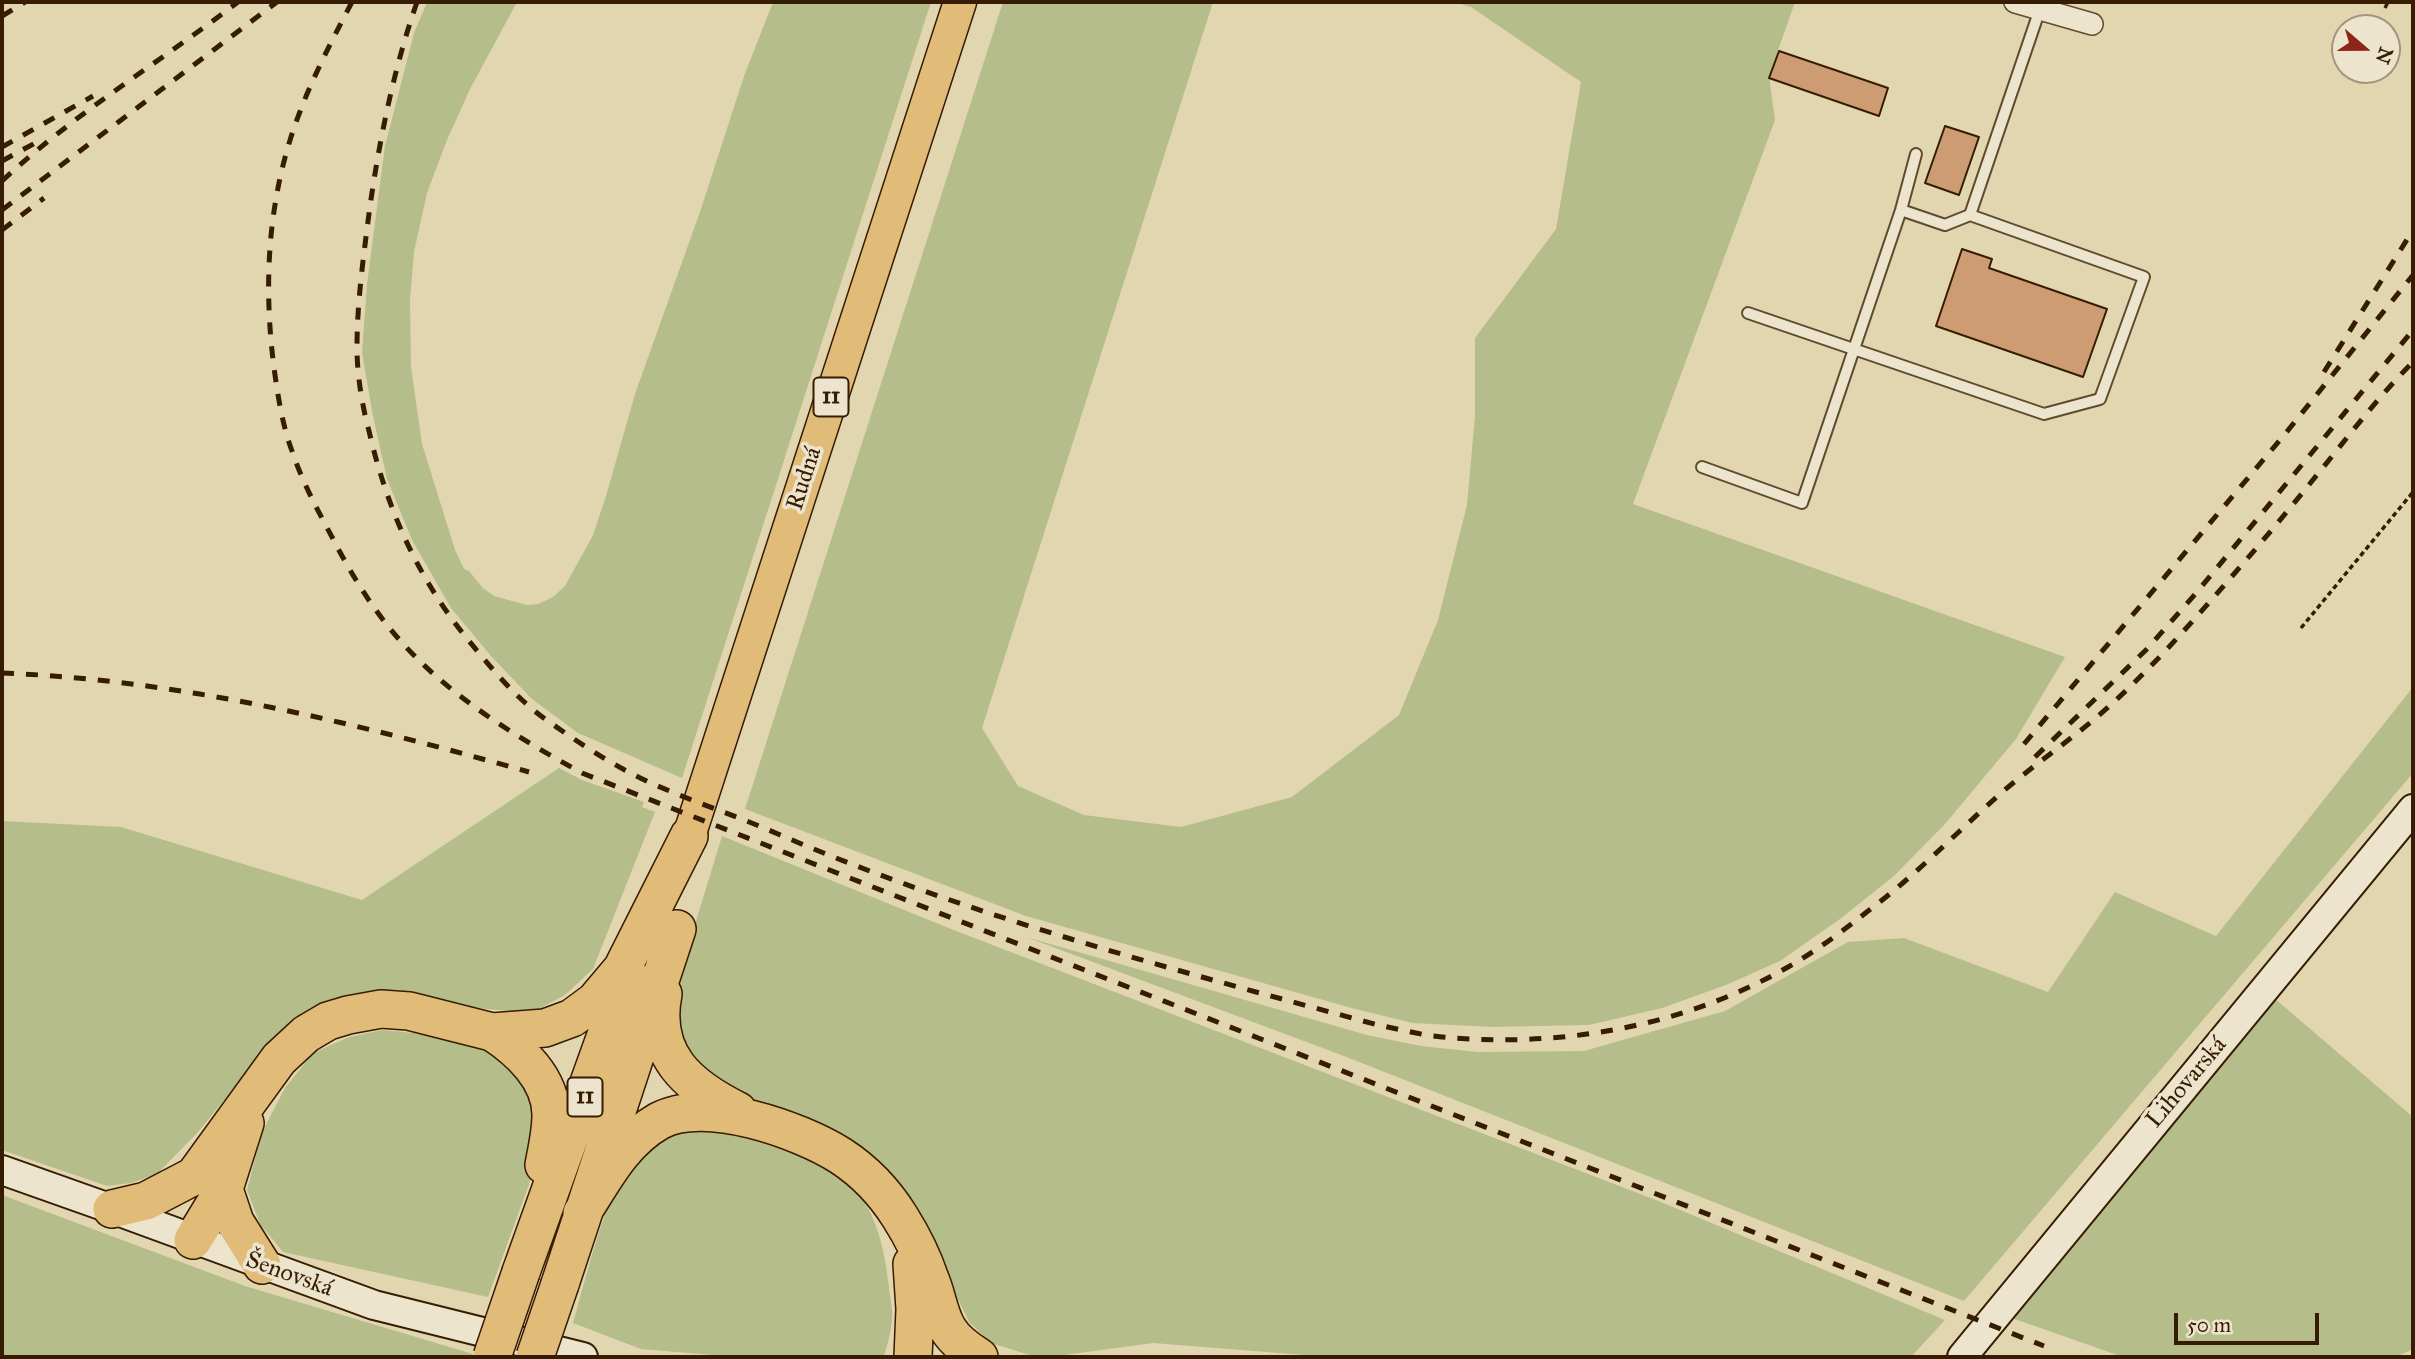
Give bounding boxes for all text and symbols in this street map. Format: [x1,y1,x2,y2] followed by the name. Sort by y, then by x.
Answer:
[2331,14,2401,84] north arrow
[2371,44,2398,67] text: N
[814,378,848,416] road number: 11
[781,444,829,514] street label: Rudná
[2141,1032,2233,1134] street label: Lihovarská
[568,1078,602,1116] road number: 11
[242,1246,336,1304] street label: Šenovská
[2177,1300,2322,1344] scale bar
[2187,1312,2231,1338] text: 50 m

